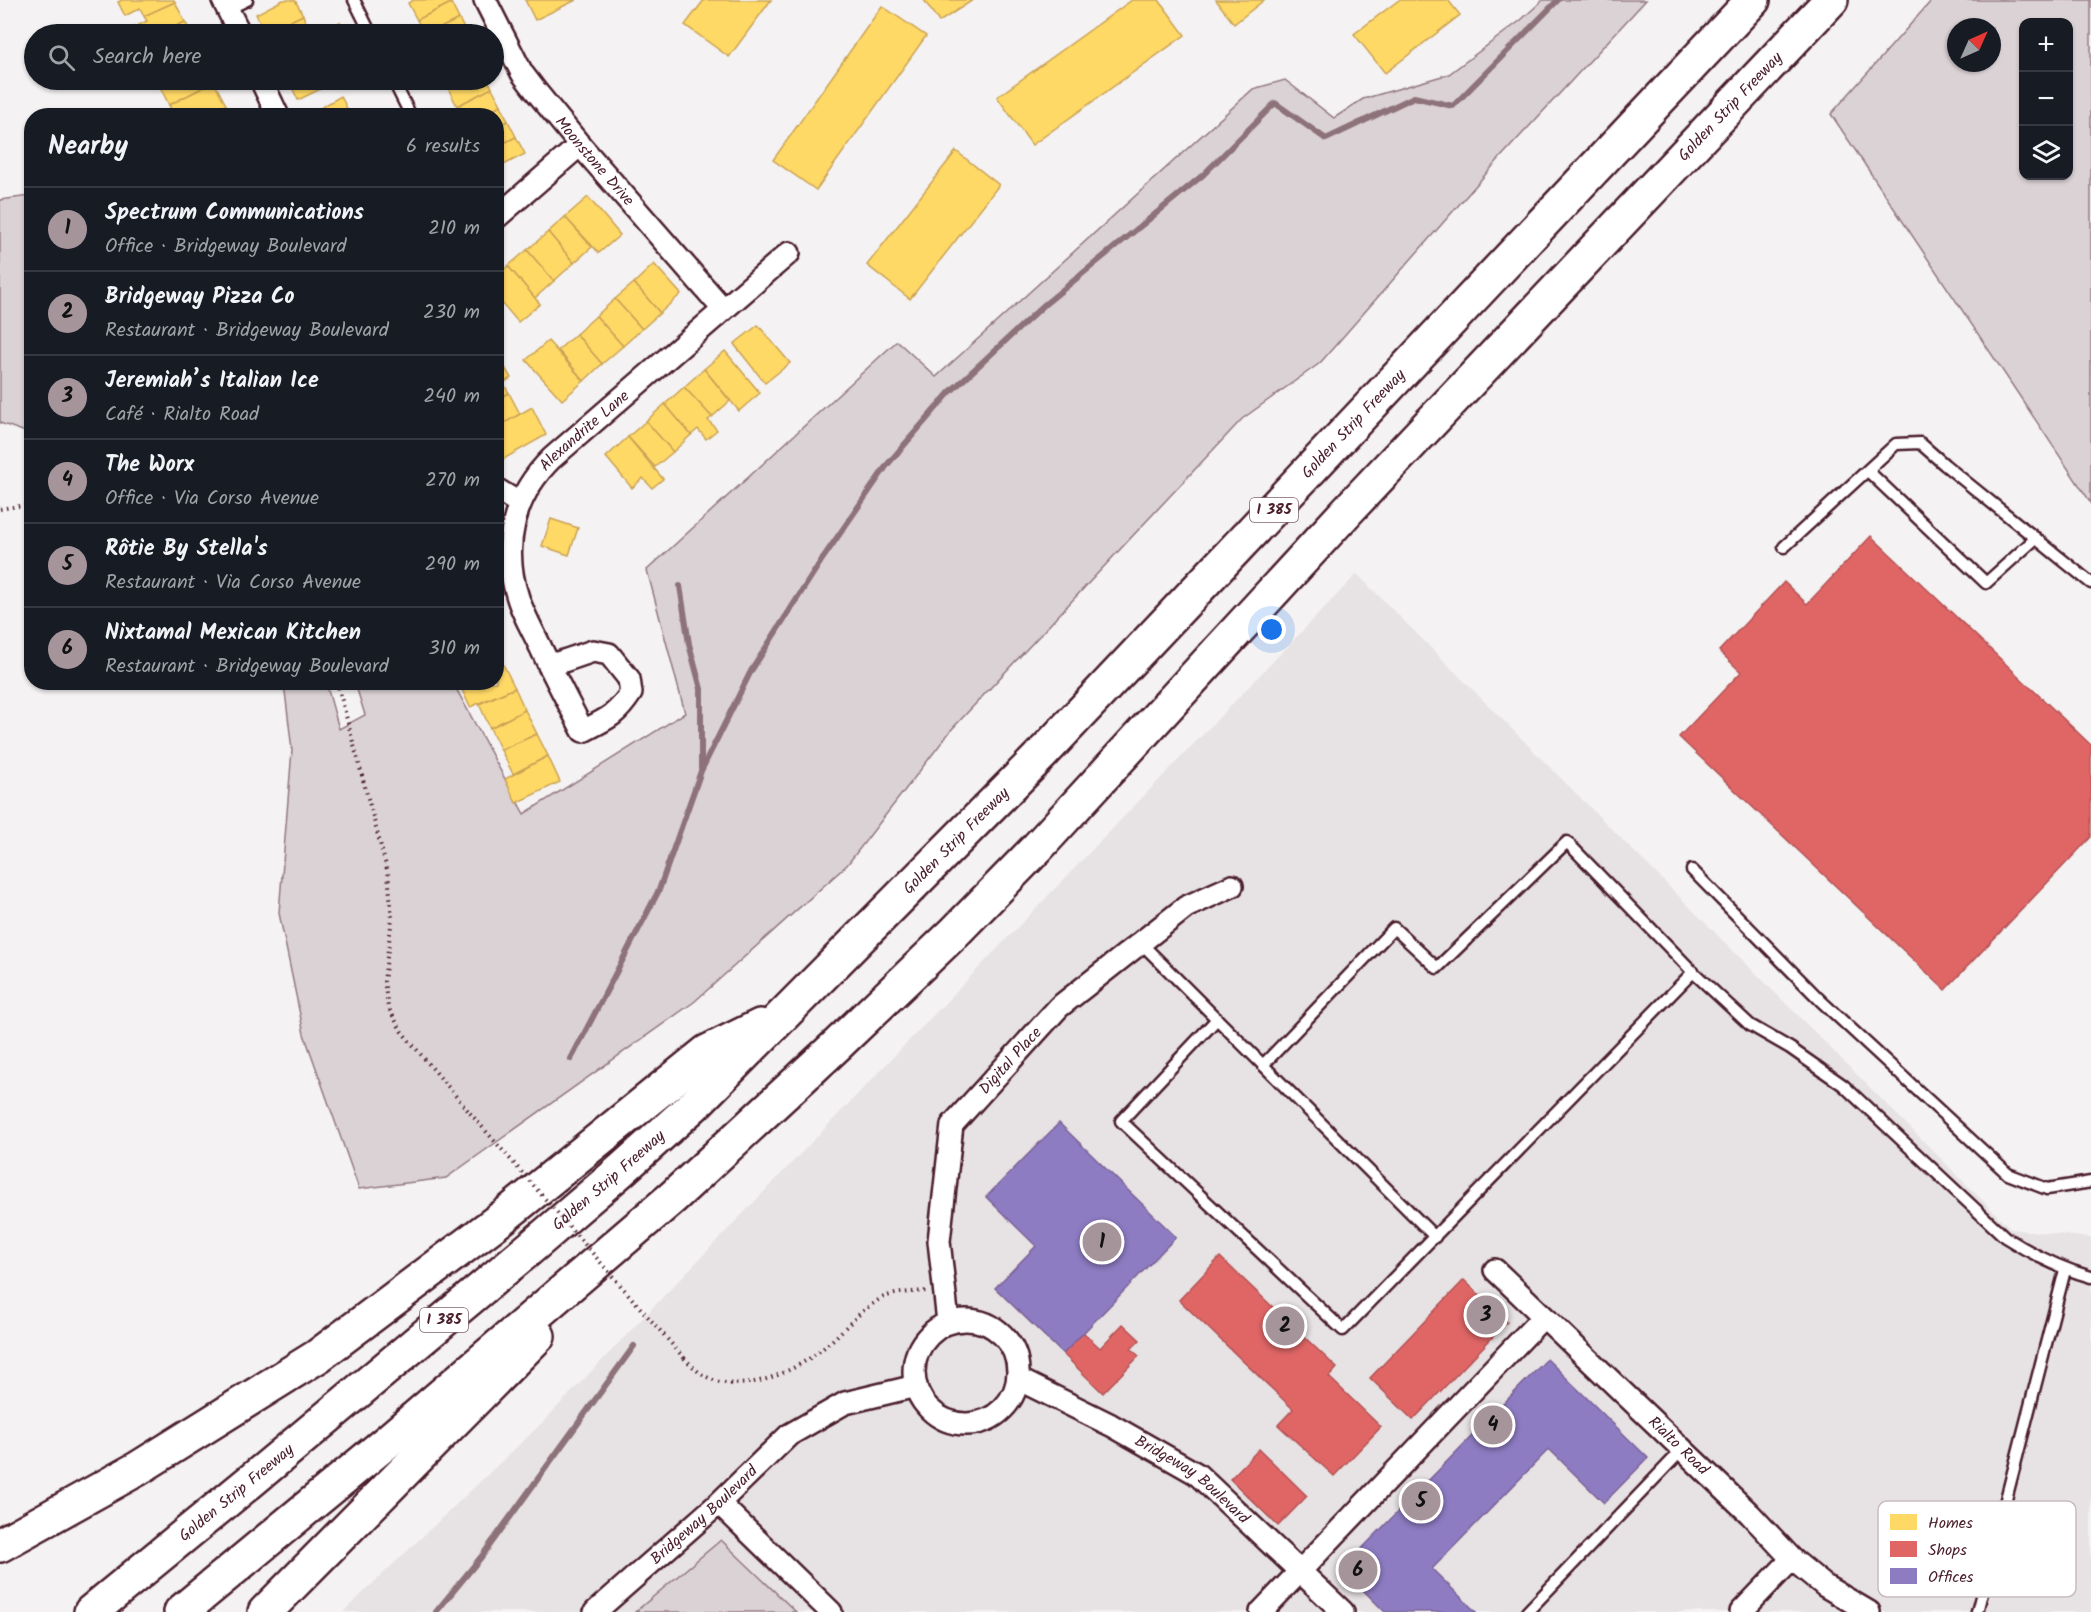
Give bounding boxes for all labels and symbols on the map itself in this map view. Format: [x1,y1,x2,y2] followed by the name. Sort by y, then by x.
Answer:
[1947,18,2001,72] north arrow
[1672,46,1789,167] street label: Golden Strip Freeway
[549,111,640,212] street label: Moonstone Drive
[1295,363,1412,484] street label: Golden Strip Freeway
[533,384,635,477] street label: Alexandrite Lane
[1250,498,1298,522] road number: I 385
[1257,615,1286,644] your location
[897,781,1016,900] street label: Golden Strip Freeway
[973,1021,1048,1100] street label: Digital Place
[546,1124,671,1237] street label: Golden Strip Freeway
[1082,1220,1122,1264] pin: 1
[1466,1292,1506,1338] pin: 3
[1266,1304,1304,1348] pin: 2
[420,1308,468,1332] road number: I 385
[1474,1402,1512,1448] pin: 4
[1642,1410,1716,1482] street label: Rialto Road
[1130,1429,1256,1531] street label: Bridgeway Boulevard
[173,1437,300,1548] street label: Golden Strip Freeway
[645,1458,764,1571] street label: Bridgeway Boulevard
[1402,1478,1440,1524] pin: 5
[1878,1501,2076,1597] legend
[1928,1511,1973,1536] text: Homes
[1928,1538,1967,1563] text: Shops
[1338,1548,1378,1592] pin: 6
[1928,1565,1974,1590] text: Offices

